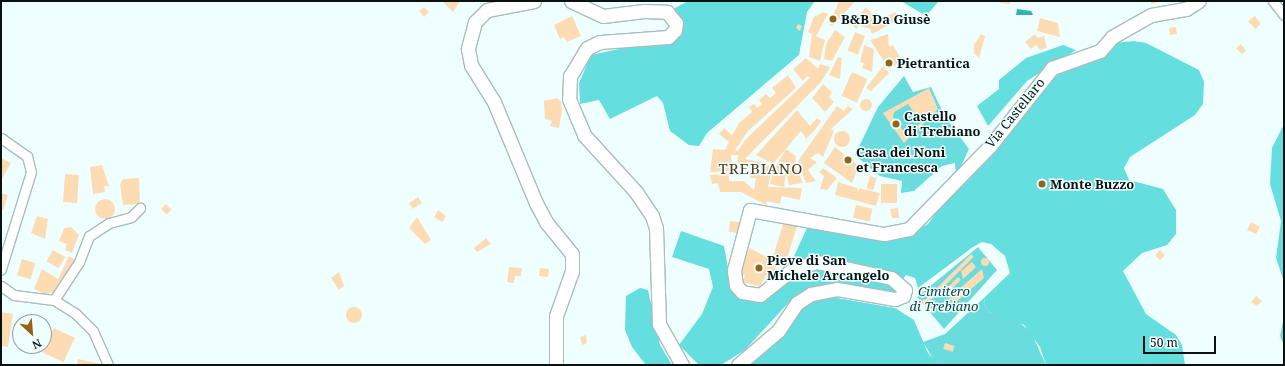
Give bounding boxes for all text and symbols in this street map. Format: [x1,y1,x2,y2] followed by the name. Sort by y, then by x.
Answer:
[841,11,930,27] place label: B&B Da Giusè
[828,14,838,24] marker: B&B Da Giusè
[897,55,970,71] place label: Pietrantica
[884,58,894,68] marker: Pietrantica
[982,75,1048,151] street label: Via Castellaro
[904,109,981,140] place label: Castello di Trebiano
[891,119,901,129] marker: Castello di Trebiano
[856,145,945,176] place label: Casa dei Noni et Francesca
[843,155,853,165] marker: Casa dei Noni et Francesca
[719,160,803,178] district label: TREBIANO
[1050,176,1134,192] place label: Monte Buzzo
[1037,179,1047,189] marker: Monte Buzzo
[767,253,889,284] place label: Pieve di San Michele Arcangelo
[754,263,764,273] marker: Pieve di San Michele Arcangelo
[909,284,979,315] park label: Cimitero di Trebiano
[12,314,52,354] north arrow
[1145,328,1218,354] scale bar
[1150,334,1178,351] text: 50 m
[30,336,44,353] text: N

